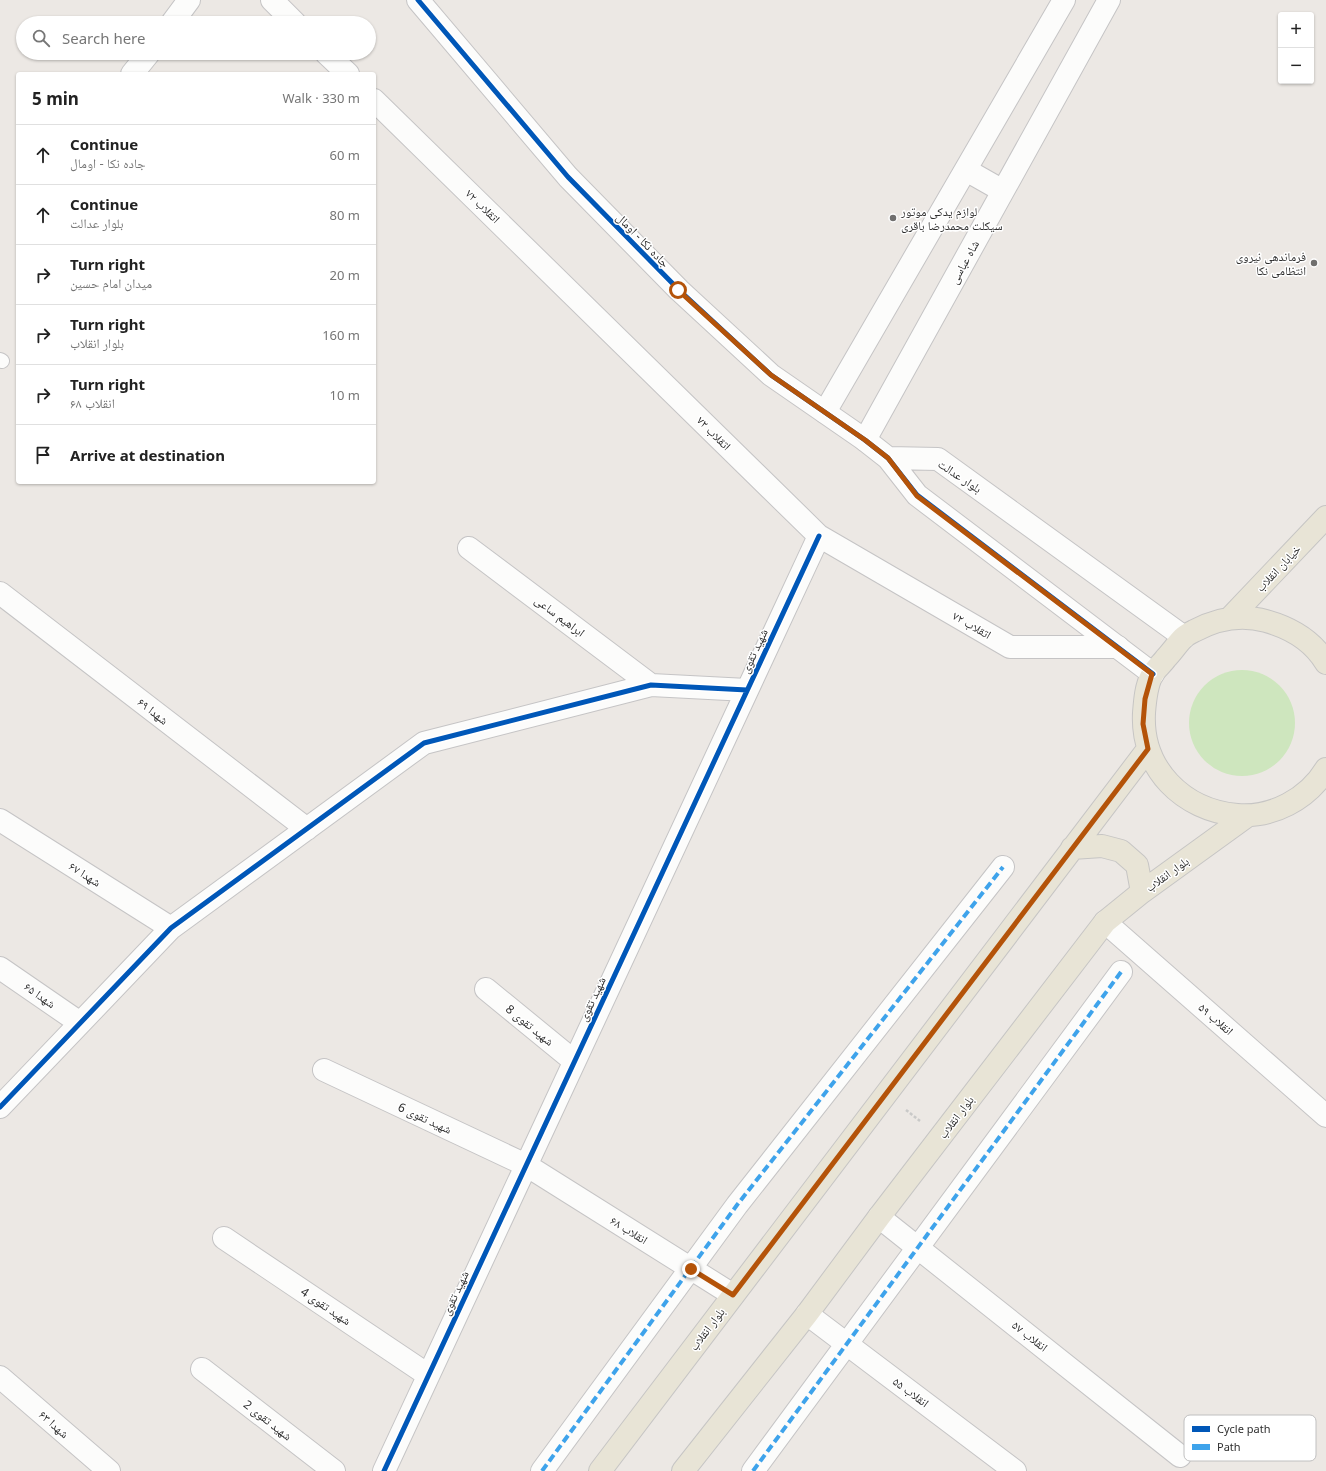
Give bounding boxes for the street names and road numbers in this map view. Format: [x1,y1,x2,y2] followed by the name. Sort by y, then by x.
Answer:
[462,185,504,227] street label: اتقلاب ۷۲
[613,209,674,271] street label: جاده نکا - اومال
[945,237,983,287] street label: شاه عباسی
[693,412,735,454] street label: اتقلاب ۷۲
[935,455,985,497] street label: بلوار عدالت
[1252,540,1305,595] street label: خیابان انقلاب
[531,591,589,641] street label: ابراهیم ساعی
[950,607,995,643] street label: اتقلاب ۷۲
[736,626,772,676] street label: شهید تقوی
[134,694,172,729] street label: شهدا ۶۹
[1142,852,1192,896] street label: بلوار انقلاب
[66,858,104,891] street label: شهدا ۶۷
[574,974,610,1024] street label: شهید تقوی
[21,978,59,1012] street label: شهدا ۶۵
[1195,999,1237,1039] street label: انقلاب ۵۹
[502,1000,558,1050] street label: شهید تقوی 8
[934,1092,978,1142] street label: بلوار انقلاب
[395,1098,455,1138] street label: شهید تقوی 6
[607,1212,651,1248] street label: انقلاب ۶۸
[437,1268,473,1318] street label: شهید تقوی
[297,1283,355,1329] street label: شهید تقوی 4
[685,1304,729,1354] street label: بلوار انقلاب
[1008,1317,1052,1355] street label: انقلاب ۵۷
[889,1373,933,1411] street label: انقلاب ۵۵
[240,1396,296,1444] street label: شهید تقوی 2
[35,1406,73,1442] street label: شهدا ۶۳

